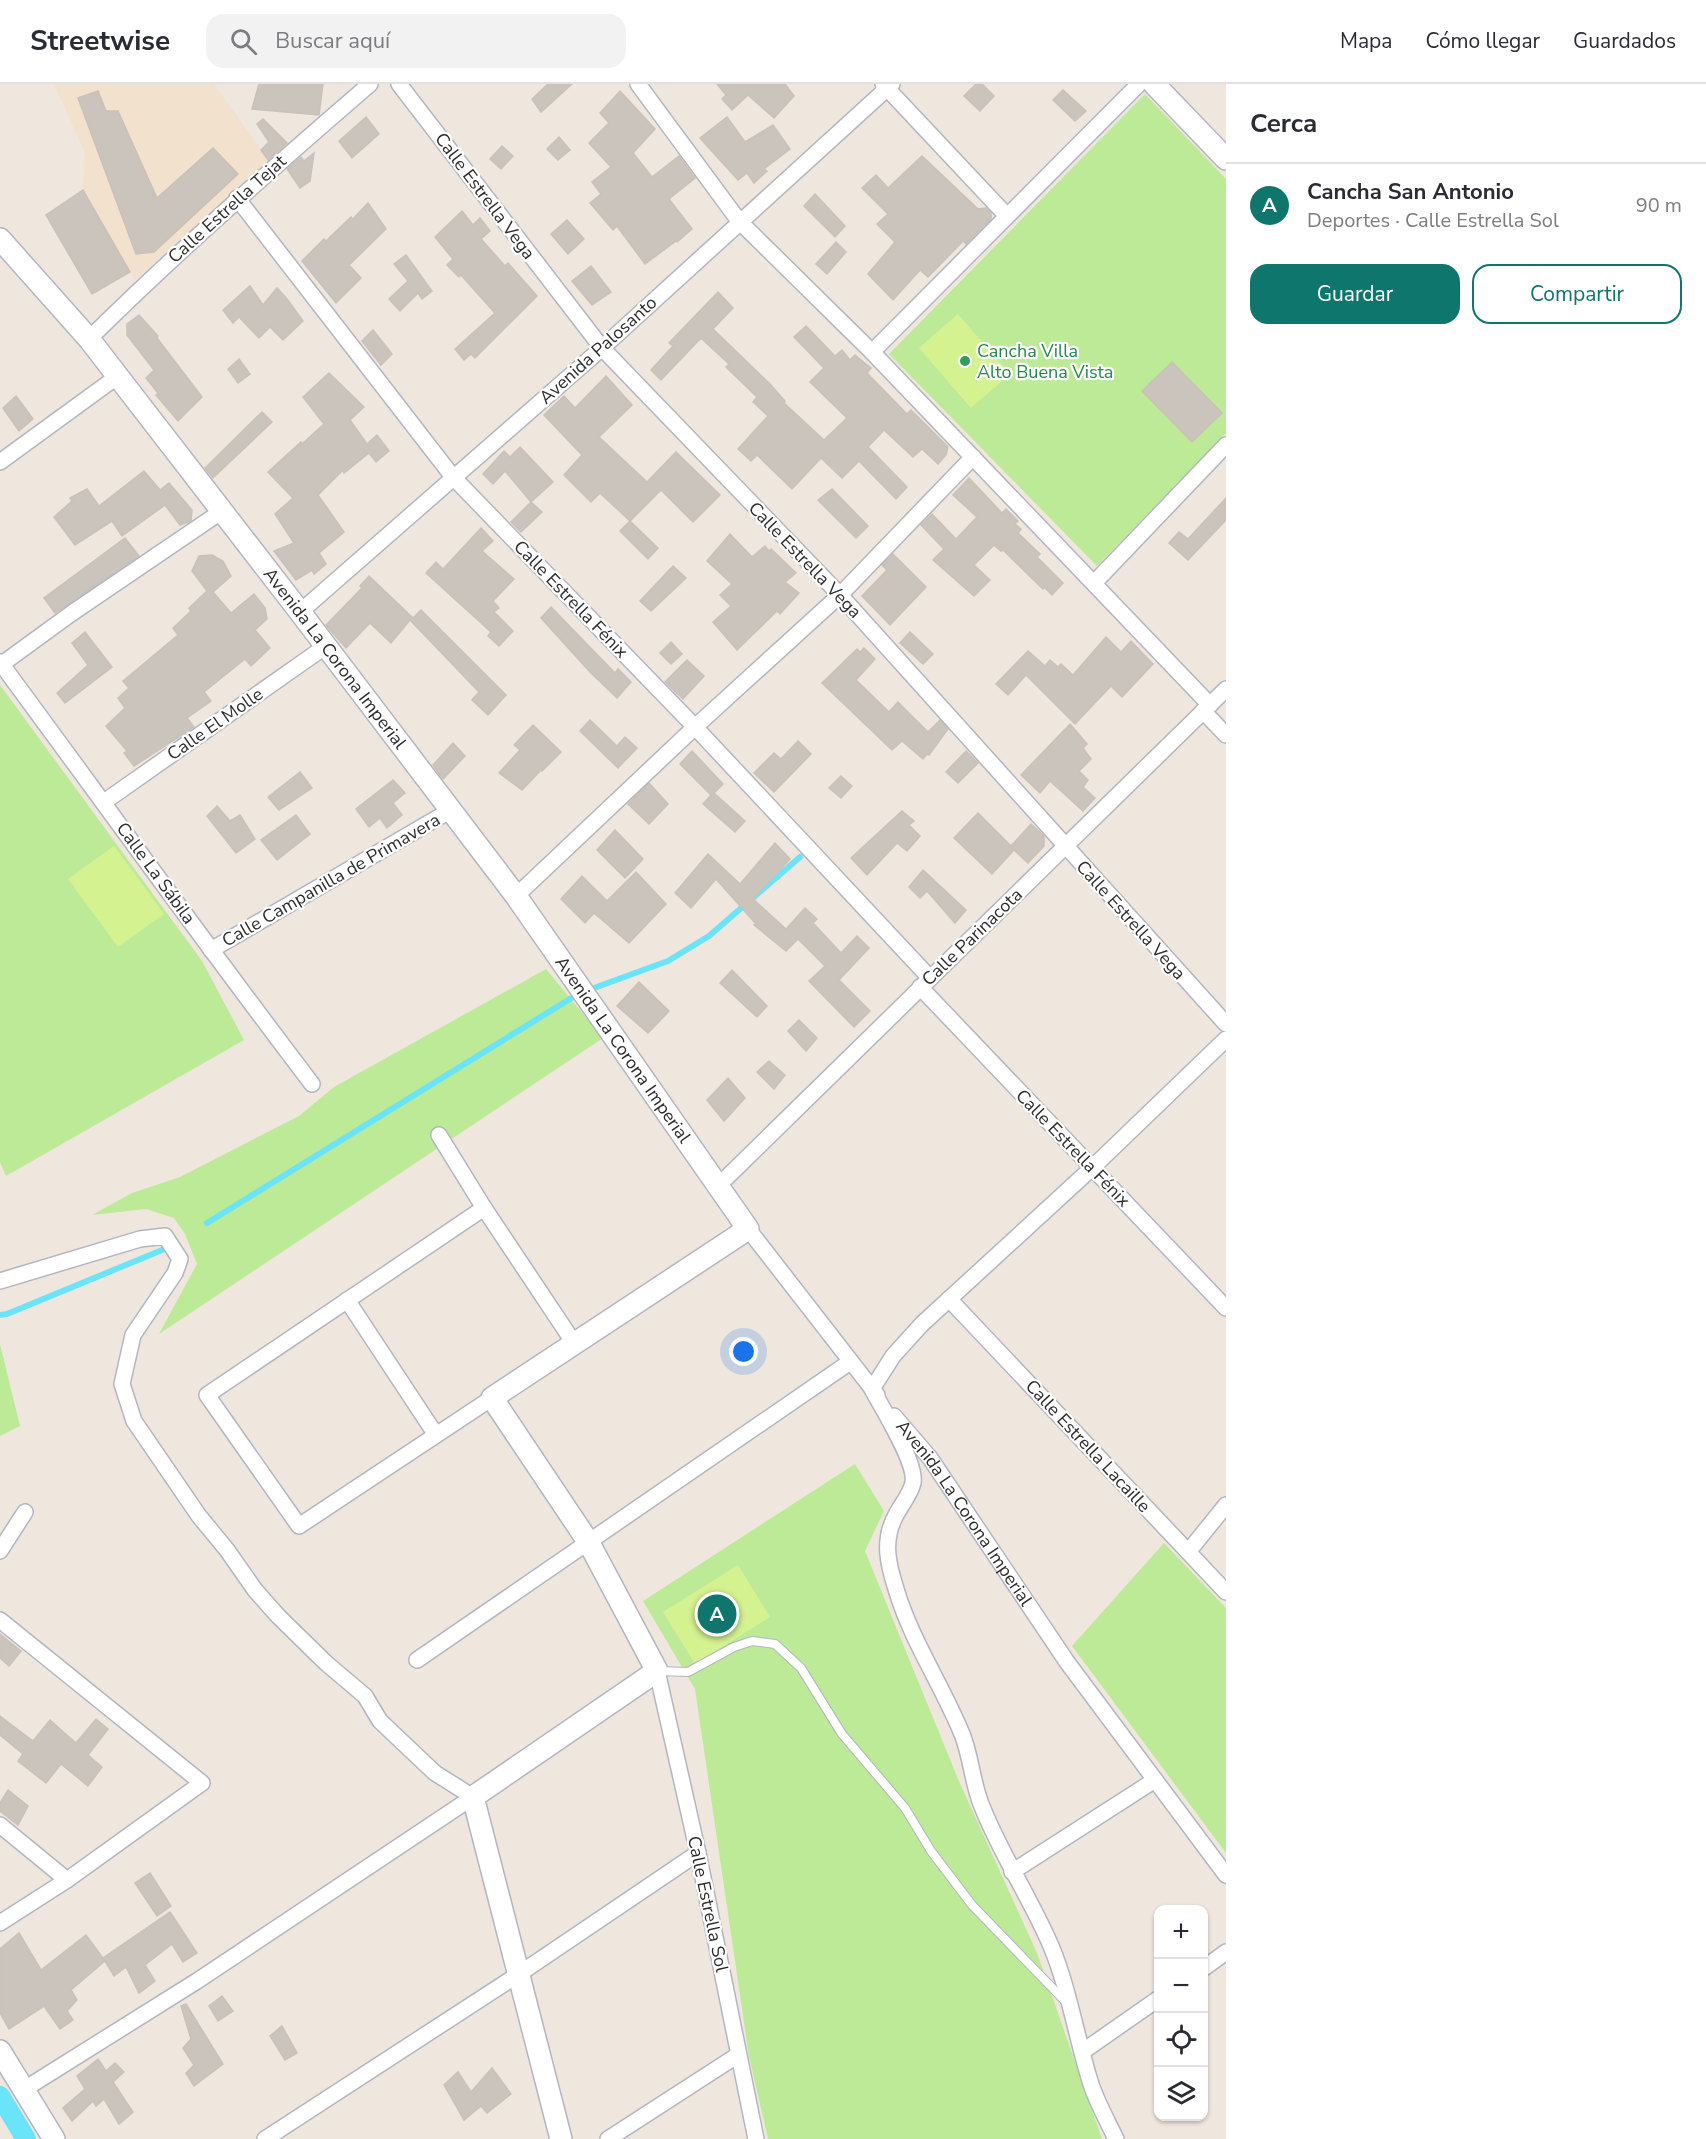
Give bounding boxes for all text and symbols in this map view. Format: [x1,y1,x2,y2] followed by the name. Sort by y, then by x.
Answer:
[206,14,626,68] search box
[30,22,170,60] text: Streetwise
[227,25,260,58] icon: search
[275,26,390,56] text: Buscar aquí
[1340,27,1392,55] text: Mapa
[1425,27,1540,55] text: Cómo llegar
[1573,27,1676,55] text: Guardados
[1250,106,1317,141] text: Cerca
[429,128,541,264] street label: Calle Estrella Vega
[163,149,292,269] street label: Calle Estrella Tejat
[1307,177,1514,207] text: Cancha San Antonio
[1262,192,1277,219] text: A
[1636,192,1682,219] text: 90 m
[1307,207,1559,234] text: Deportes · Calle Estrella Sol
[1250,264,1460,324] button: Guardar
[1472,264,1682,324] button: Compartir
[534,291,662,409] street label: Avenida Palosanto
[977,339,1113,384] place label: Cancha Villa Alto Buena Vista
[958,354,972,368] marker: Cancha Villa Alto Buena Vista
[743,497,867,623] street label: Calle Estrella Vega
[509,535,634,663] street label: Calle Estrella Fénix
[258,563,412,755] street label: Avenida La Corona Imperial
[162,682,268,766] street label: Calle El Molle
[218,808,444,952] street label: Calle Campanilla de Primavera
[111,817,201,929] street label: Calle La Sábila
[1071,855,1191,985] street label: Calle Estrella Vega
[917,883,1027,991] street label: Calle Parinacota
[550,952,697,1148] street label: Avenida La Corona Imperial
[1011,1084,1136,1212] street label: Calle Estrella Fénix
[729,1337,758,1366] your location
[1020,1374,1156,1518] street label: Calle Estrella Lacaille
[891,1415,1038,1611] street label: Avenida La Corona Imperial
[698,1592,736,1636] pin: A
[682,1834,734,1975] street label: Calle Estrella Sol
[1154,1905,1208,2121] map controls
[1154,1905,1208,1959] button: +
[1154,1959,1208,2013] button: −
[1154,2013,1208,2067] button: locate
[1154,2067,1208,2121] button: layers

